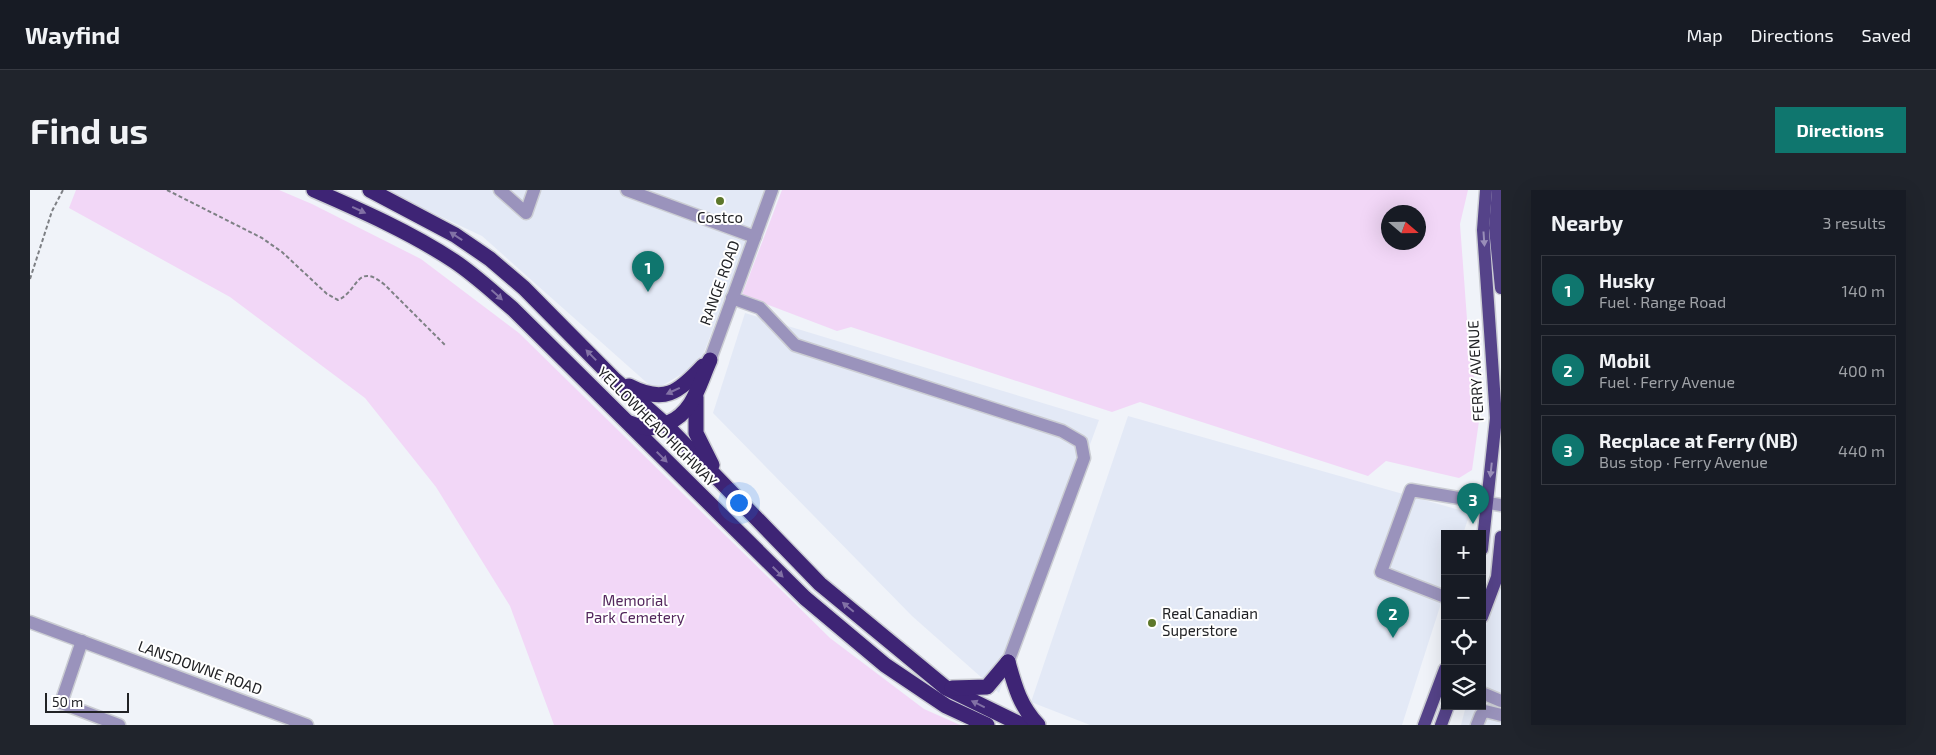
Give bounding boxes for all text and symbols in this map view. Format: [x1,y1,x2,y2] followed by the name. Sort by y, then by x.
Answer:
[25,20,120,49] text: Wayfind
[1686,24,1723,46] text: Map
[1751,24,1834,46] text: Directions
[1862,24,1911,46] text: Saved
[1775,107,1906,153] button: Directions
[30,109,148,151] text: Find us
[714,195,726,207] marker: Costco
[1381,205,1426,250] north arrow
[352,206,366,214] one-way arrow
[697,208,743,226] place label: Costco
[1551,210,1623,235] text: Nearby
[1823,213,1886,232] text: 3 results
[1480,231,1488,247] one-way arrow
[450,232,463,241] one-way arrow
[695,238,743,327] street label: RANGE ROAD
[632,251,664,292] pin: 1
[1599,269,1655,292] text: Husky
[1565,281,1571,300] text: 1
[1842,281,1885,300] text: 140 m
[490,289,503,300] one-way arrow
[1599,292,1726,311] text: Fuel · Range Road
[1463,320,1487,422] street label: FERRY AVENUE
[1599,349,1650,372] text: Mobil
[585,350,597,362] one-way arrow
[1563,361,1573,380] text: 2
[1838,361,1885,380] text: 400 m
[594,363,722,490] street label: YELLOWHEAD HIGHWAY
[1599,372,1735,391] text: Fuel · Ferry Avenue
[666,387,680,395] one-way arrow
[1599,429,1798,452] text: Recplace at Ferry (NB)
[1563,441,1573,460] text: 3
[1838,441,1885,460] text: 440 m
[656,451,668,463] one-way arrow
[1599,452,1768,471] text: Bus stop · Ferry Avenue
[1487,463,1495,479] one-way arrow
[1457,483,1489,524] pin: 3
[726,490,752,516] your location
[1441,530,1486,710] map controls
[1441,530,1486,575] button: +
[772,565,784,577] one-way arrow
[1441,575,1486,620] button: −
[585,591,685,626] park label: Memorial Park Cemetery
[1377,597,1409,638] pin: 2
[842,602,855,613] one-way arrow
[1162,604,1258,639] place label: Real Canadian Superstore
[1146,617,1158,629] marker: Real Canadian Superstore
[1441,620,1486,665] button: locate
[136,636,265,698] street label: LANSDOWNE ROAD
[1441,665,1486,710] button: layers
[45,690,129,713] scale bar
[52,693,83,710] text: 50 m
[971,699,985,707] one-way arrow

